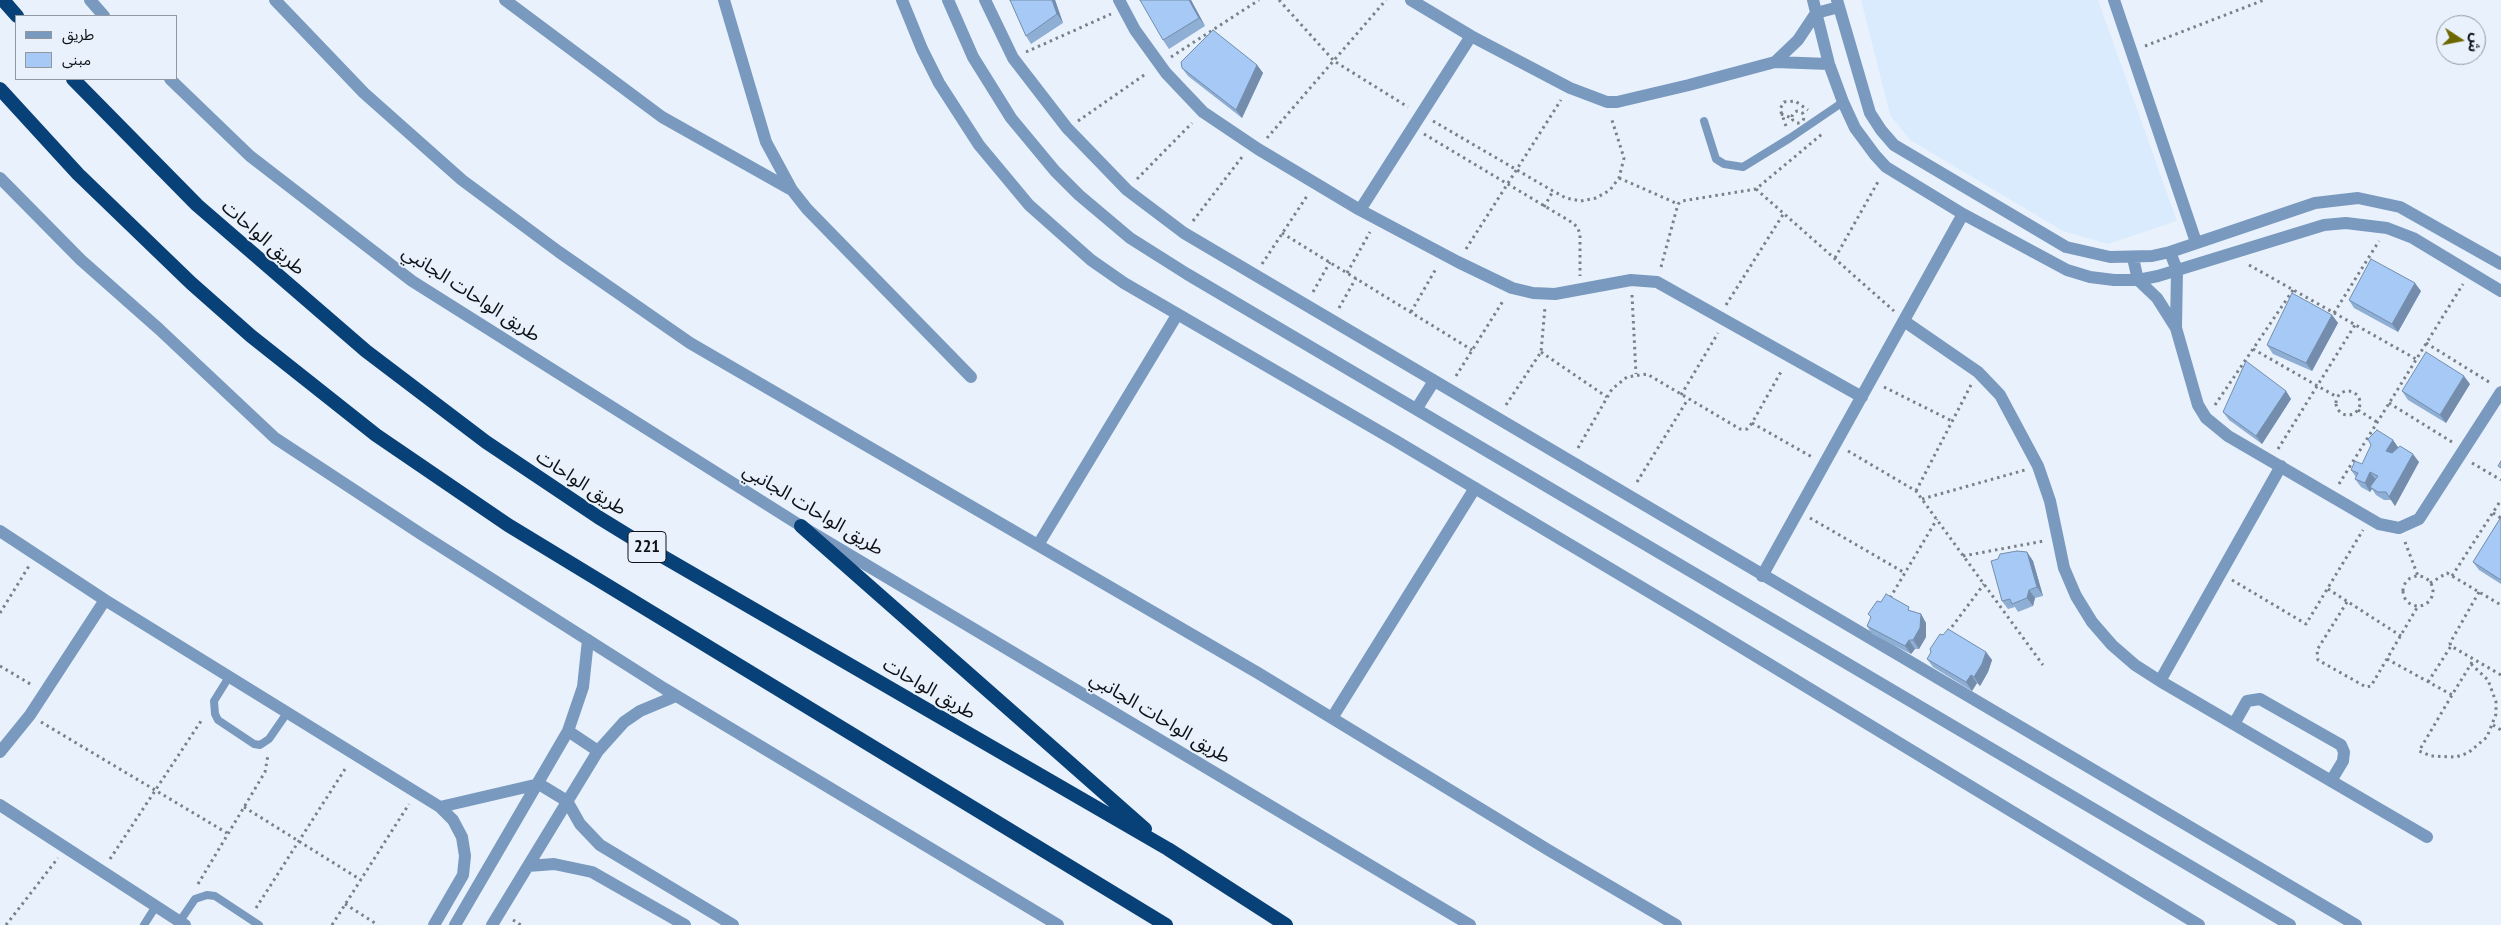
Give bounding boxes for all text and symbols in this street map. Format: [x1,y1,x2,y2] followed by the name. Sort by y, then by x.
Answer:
[15,15,178,80] legend
[2436,15,2486,65] north arrow
[62,25,94,44] text: طريق
[2464,32,2485,54] text: ش
[62,50,91,69] text: مبنى
[216,195,310,281] street label: طريق الواحات
[398,241,544,347] street label: طريق الواحات الجانبي
[531,445,631,521] street label: طريق الواحات
[738,459,888,561] street label: طريق الواحات الجانبي
[628,532,666,562] road number: 221
[879,653,979,725] street label: طريق الواحات
[1085,667,1235,769] street label: طريق الواحات الجانبي

